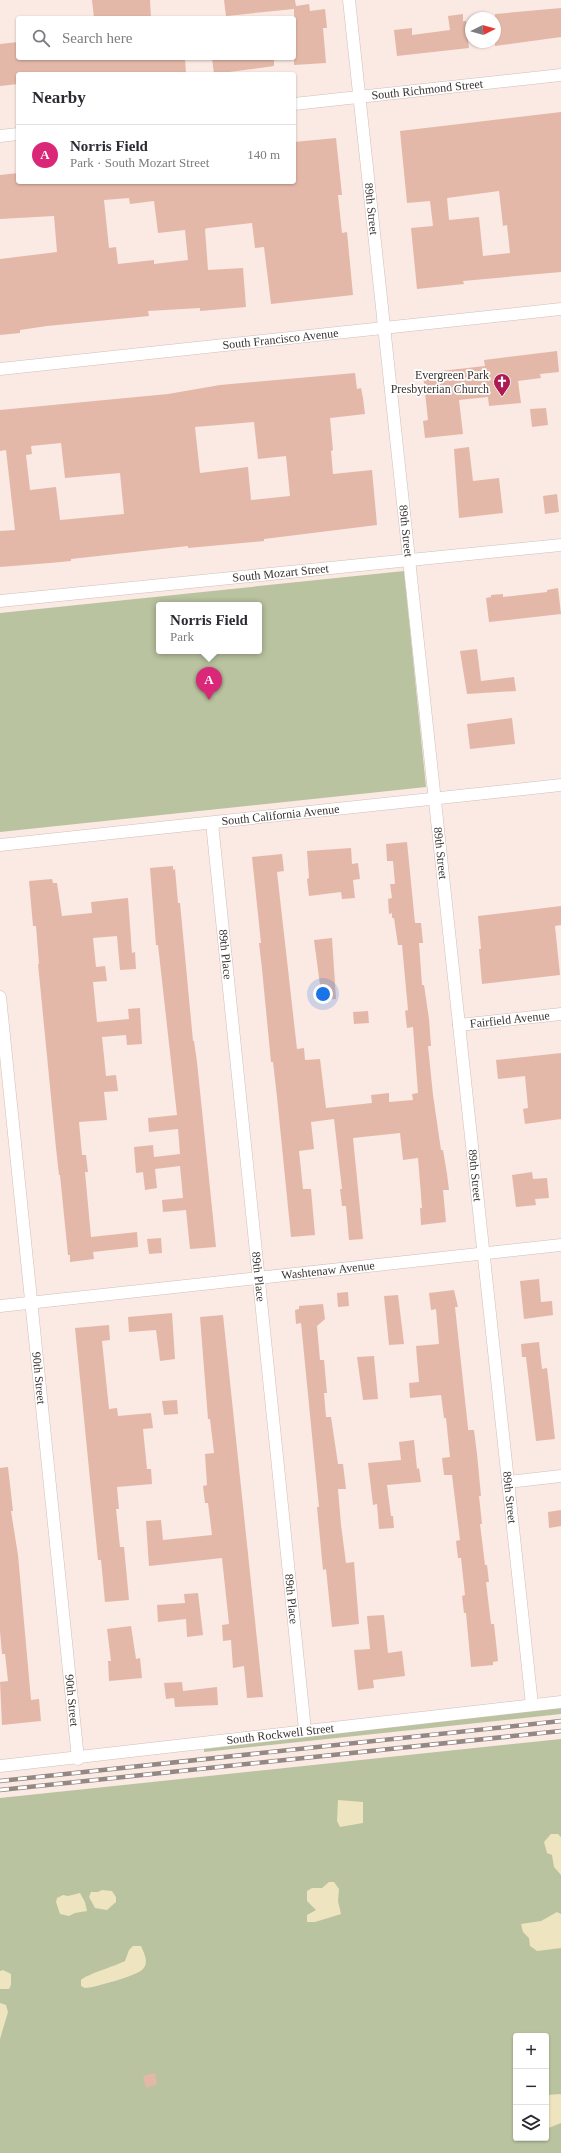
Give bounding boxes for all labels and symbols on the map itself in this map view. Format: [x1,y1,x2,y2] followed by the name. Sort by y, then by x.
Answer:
[465,12,501,48] north arrow
[371,76,484,103] street label: South Richmond Street
[362,182,381,236] street label: 89th Street
[222,326,339,352] street label: South Francisco Avenue
[391,368,489,396] place label: Evergreen Park Presbyterian Church
[492,372,512,397] church icon: Evergreen Park Presbyterian Church
[396,504,416,558] street label: 89th Street
[232,561,330,585] street label: South Mozart Street
[196,667,222,700] pin: A
[221,802,340,828] street label: South California Avenue
[431,826,450,881] street label: 89th Street
[216,929,235,980] street label: 89th Place
[313,984,333,1004] your location
[469,1008,550,1031] street label: Fairfield Avenue
[465,1148,485,1203] street label: 89th Street
[249,1251,268,1302] street label: 89th Place
[281,1258,375,1282] street label: Washtenaw Avenue
[29,1351,49,1405] street label: 90th Street
[500,1471,520,1525] street label: 89th Street
[282,1573,301,1625] street label: 89th Place
[62,1674,82,1728] street label: 90th Street
[226,1721,335,1747] street label: South Rockwell Street

